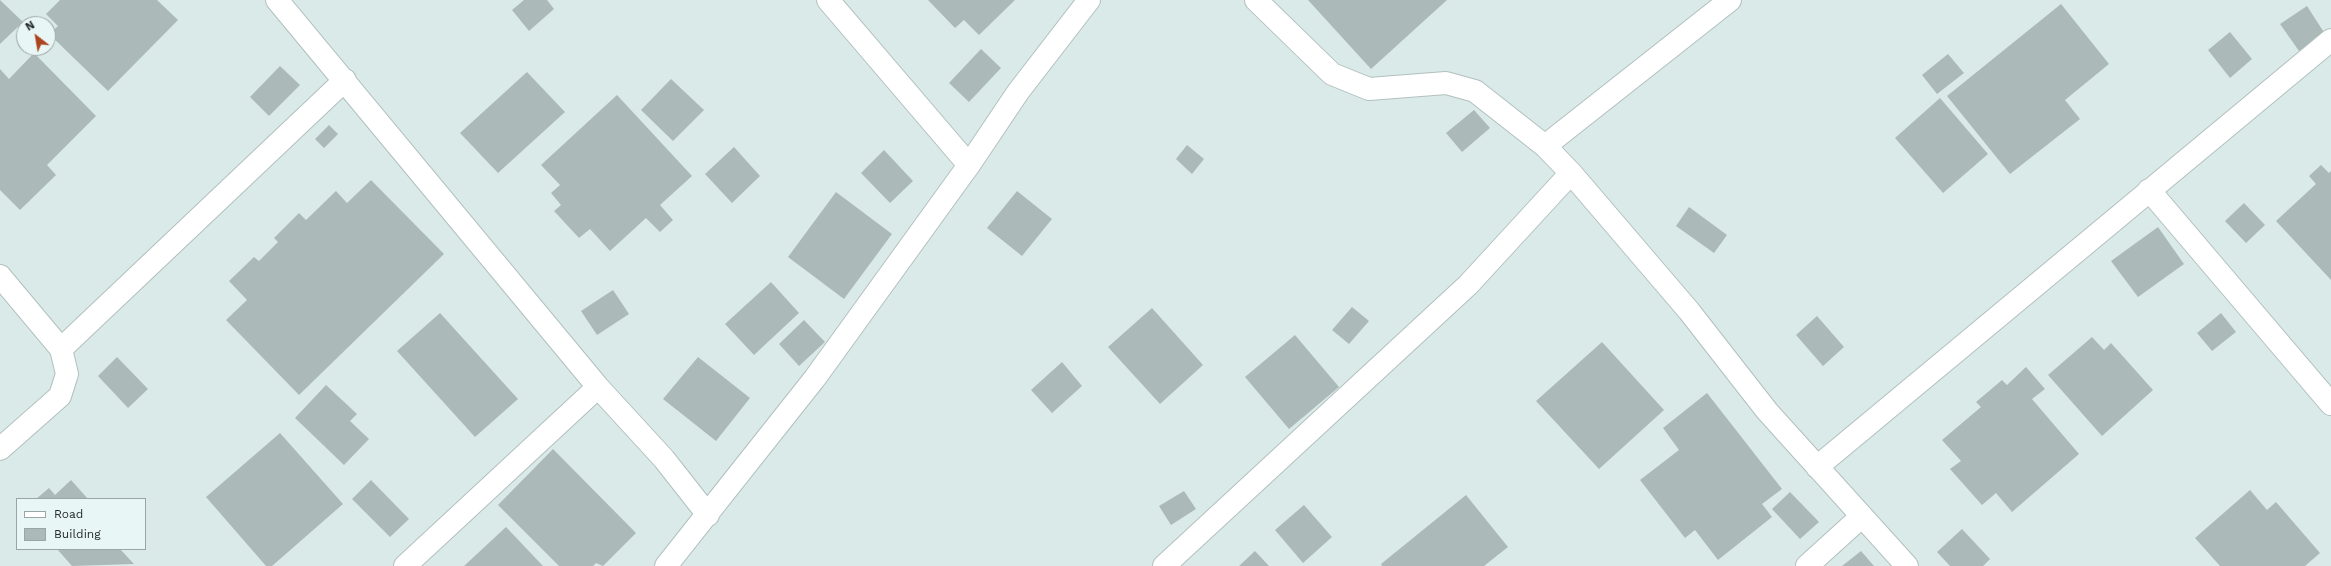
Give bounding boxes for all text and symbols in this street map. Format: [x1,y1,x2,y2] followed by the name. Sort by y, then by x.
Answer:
[16,16,56,56] north arrow
[23,18,37,34] text: N
[16,498,146,550] legend
[54,507,83,521] text: Road
[54,527,101,541] text: Building

